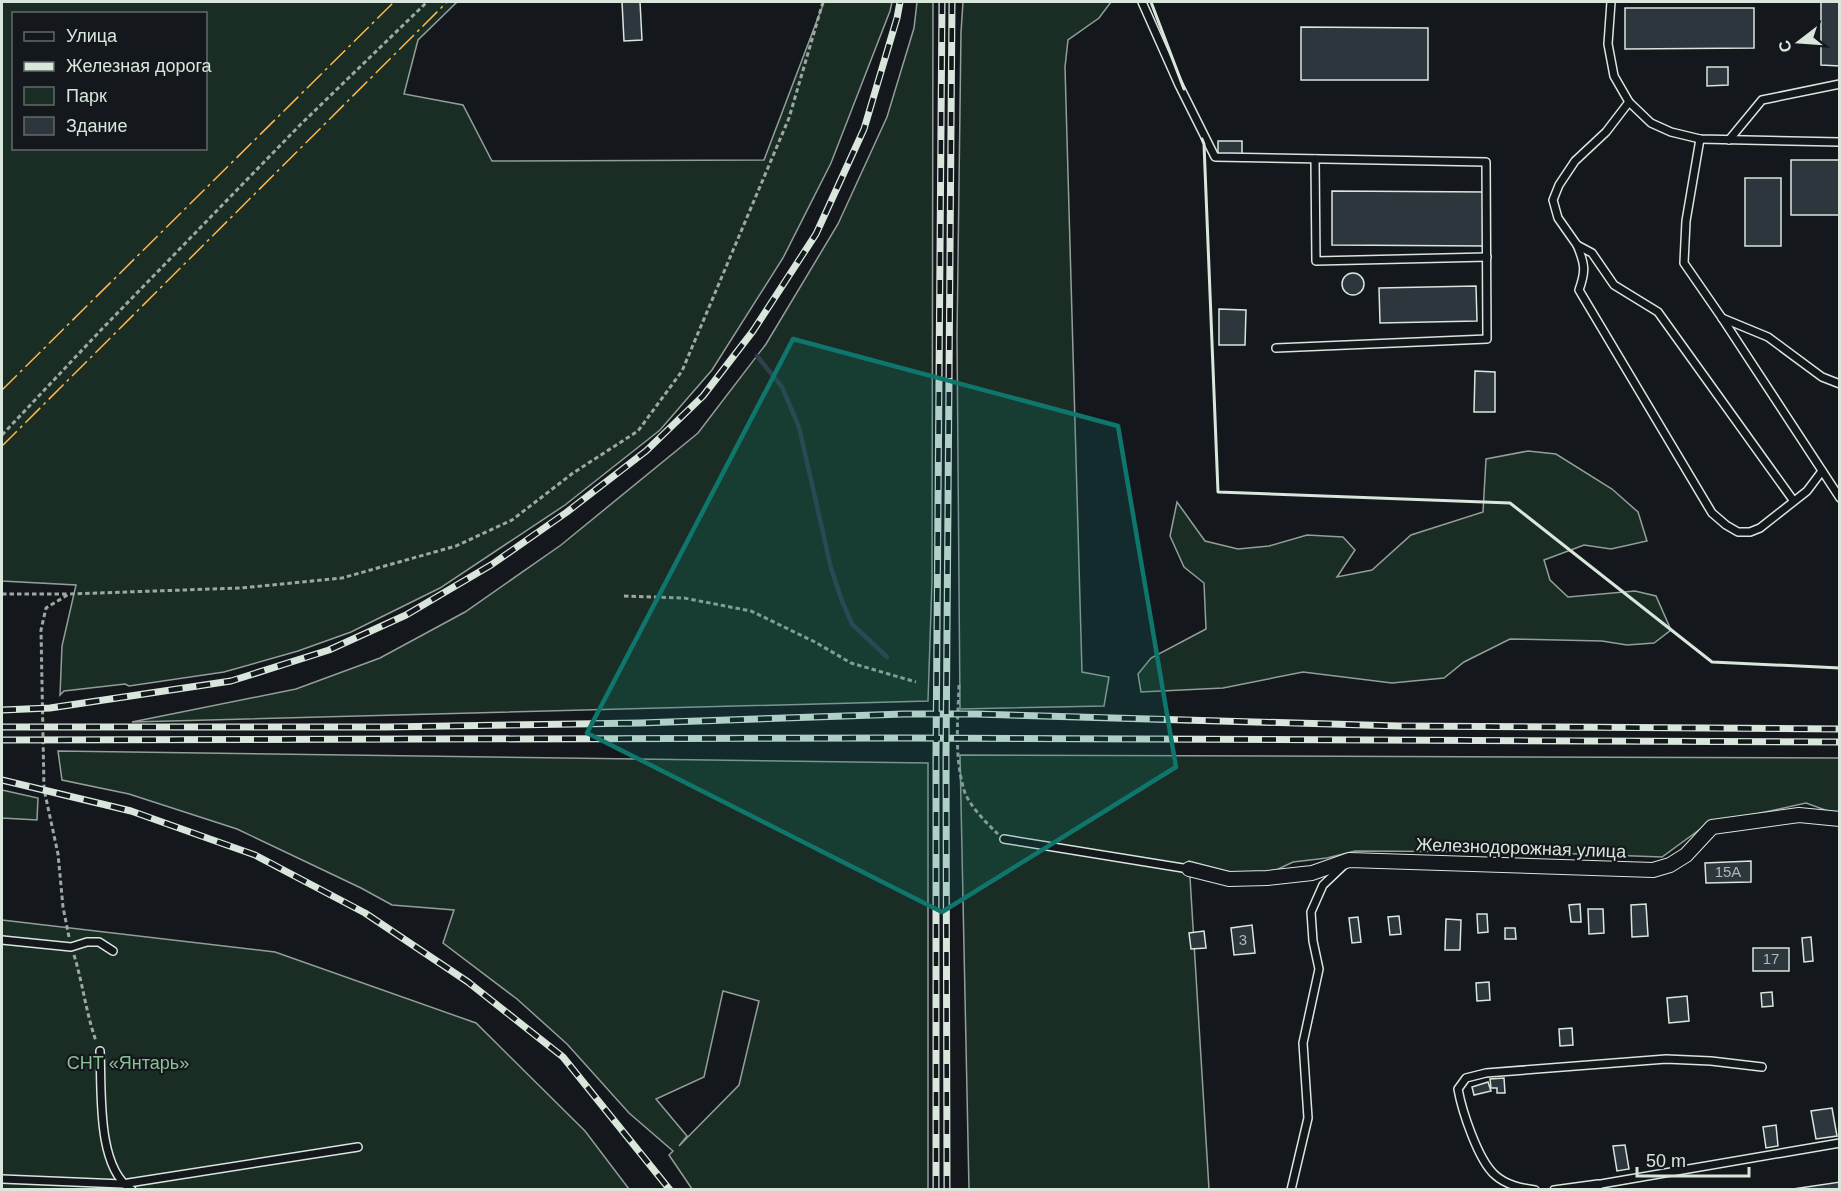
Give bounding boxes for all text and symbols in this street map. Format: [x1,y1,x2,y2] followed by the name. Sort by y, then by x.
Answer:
[12,12,207,150] legend
[1769,12,1829,72] north arrow
[66,26,118,46] text: Улица
[1775,38,1795,54] text: С
[66,56,213,76] text: Железная дорога
[66,86,107,106] text: Парк
[66,116,127,136] text: Здание
[1416,834,1627,862] street label: Железнодорожная улица
[1715,863,1741,880] house number: 15А
[1239,931,1247,948] house number: 3
[1763,950,1779,967] house number: 17
[67,1053,189,1073] park label: СНТ «Янтарь»
[1637,1140,1750,1178] scale bar
[1646,1151,1686,1171] text: 50 m

